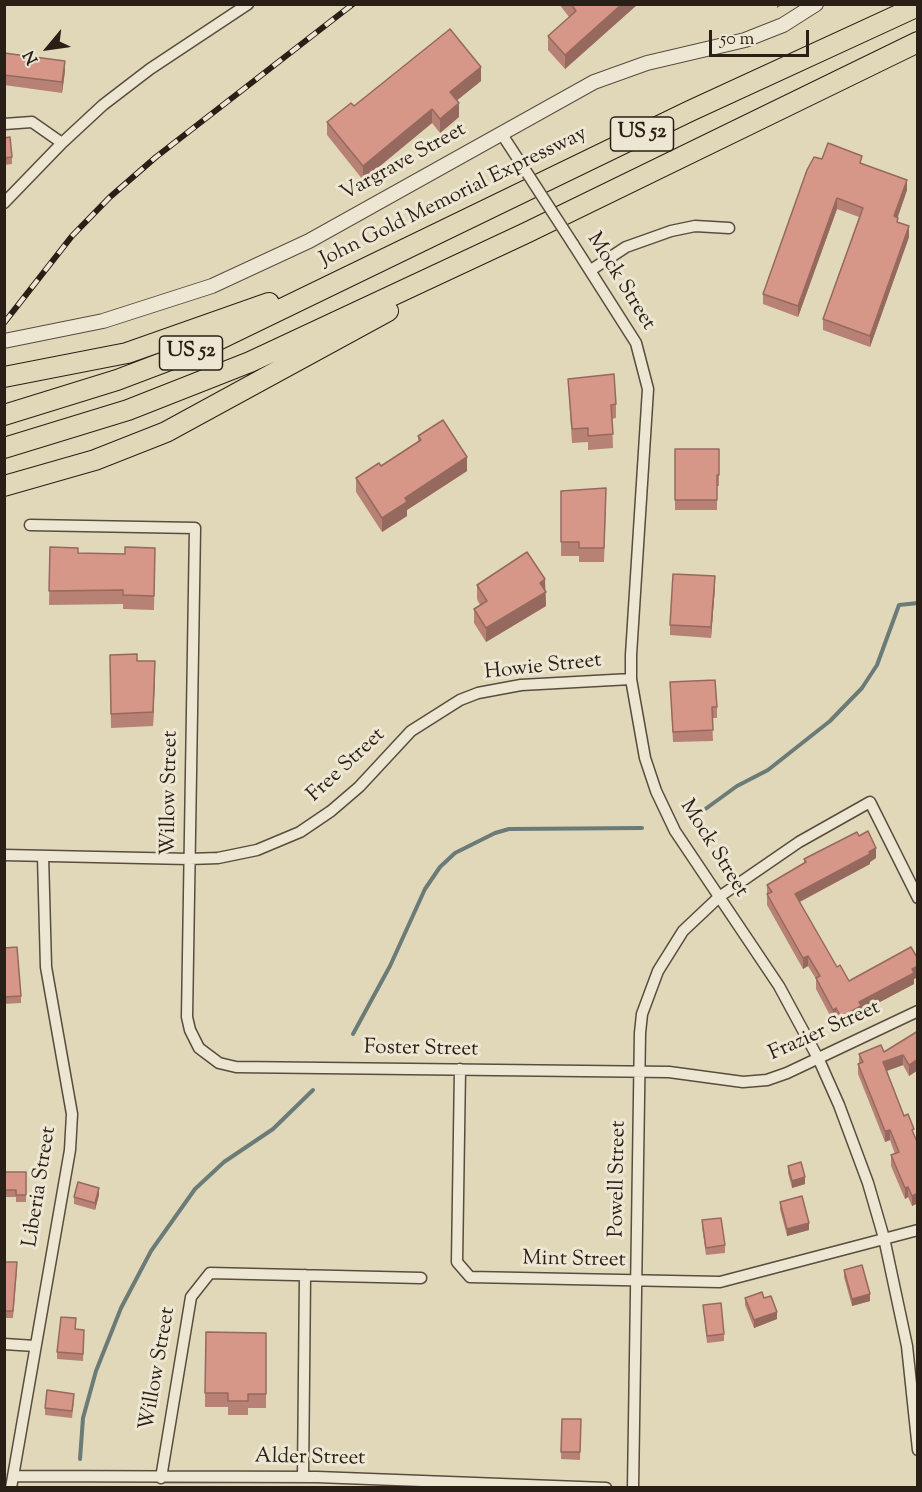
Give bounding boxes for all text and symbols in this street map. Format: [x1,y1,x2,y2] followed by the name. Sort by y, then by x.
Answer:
[18,18,78,78] north arrow
[712,18,812,56] scale bar
[720,27,754,53] text: 50 m
[19,46,45,68] text: N
[610,117,674,151] road number: US 52
[337,118,471,208] street label: Vargrave Street
[316,122,592,274] street label: John Gold Memorial Expressway
[580,229,660,335] street label: Mock Street
[160,336,222,370] road number: US 52
[483,649,603,687] street label: Howie Street
[303,724,391,808] street label: Free Street
[157,730,185,856] street label: Willow Street
[673,796,753,902] street label: Mock Street
[766,996,884,1068] street label: Frazier Street
[363,1036,479,1064] street label: Foster Street
[605,1120,633,1238] street label: Powell Street
[19,1125,63,1249] street label: Liberia Street
[522,1248,626,1274] street label: Mint Street
[136,1305,182,1433] street label: Willow Street
[254,1445,366,1473] street label: Alder Street

